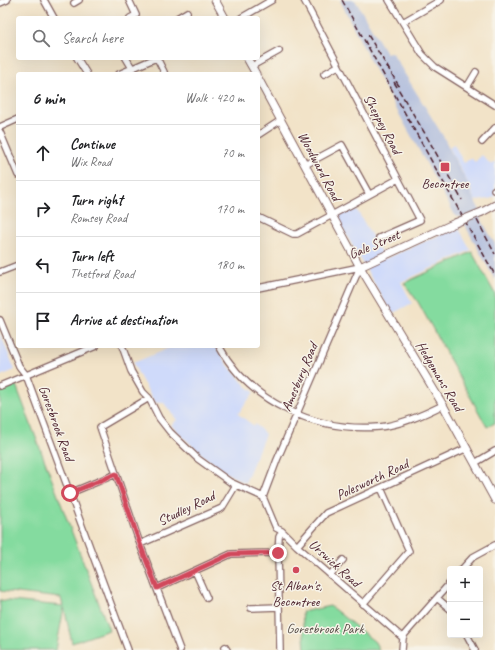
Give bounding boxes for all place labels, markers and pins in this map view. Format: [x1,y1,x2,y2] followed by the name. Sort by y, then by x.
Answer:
[439,161,451,173] marker: Becontree
[422,175,470,192] place label: Becontree
[291,565,301,575] marker: St Alban's, Becontree
[270,577,322,610] place label: St Alban's, Becontree

